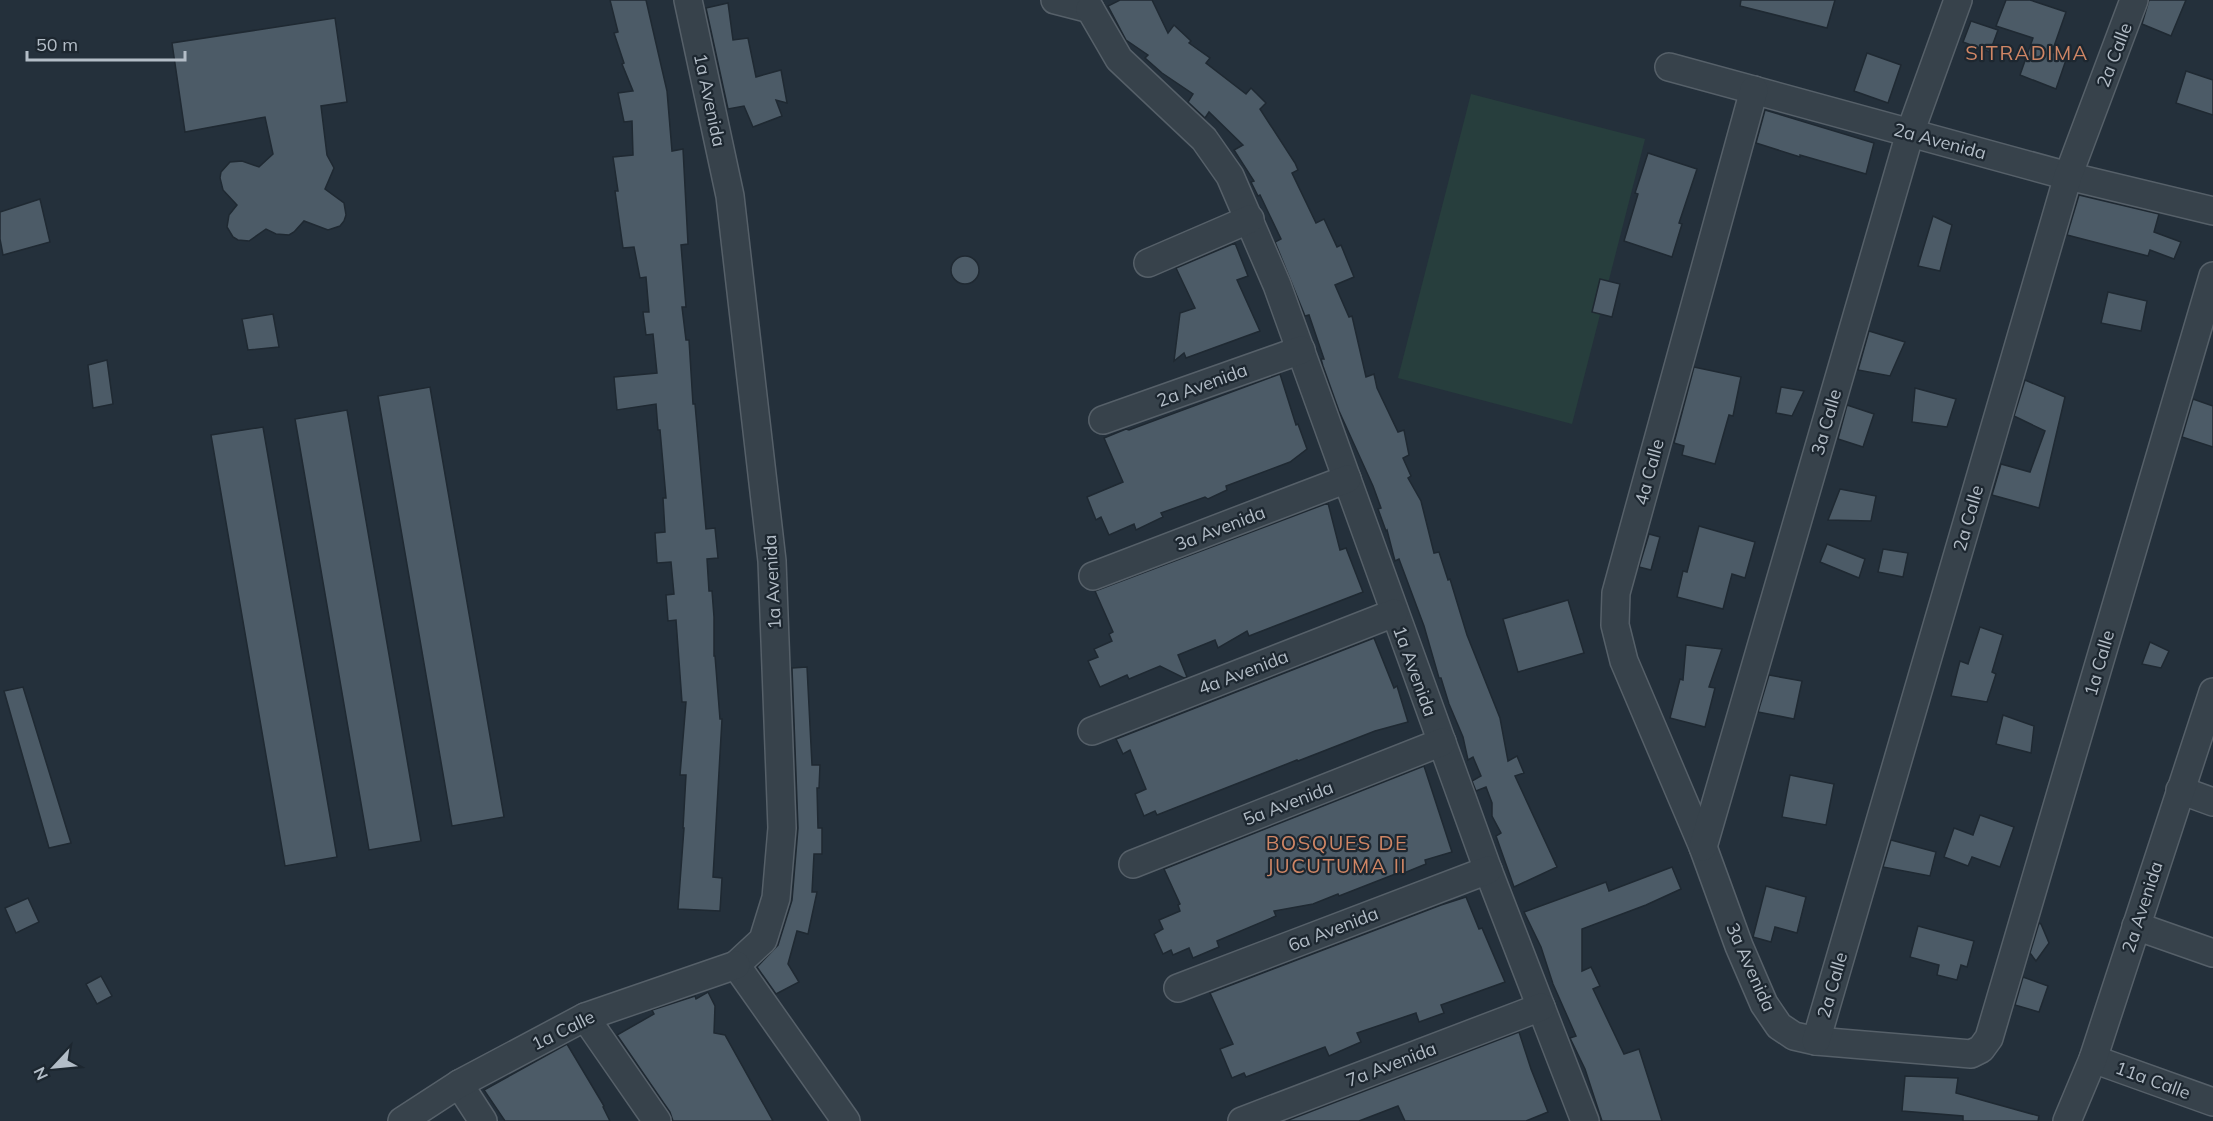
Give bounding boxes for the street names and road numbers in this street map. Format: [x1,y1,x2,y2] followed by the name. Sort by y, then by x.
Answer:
[2091,19,2137,91] street label: 2a Calle
[689,51,731,149] street label: 1a Avenida
[1891,118,1989,164] street label: 2a Avenida
[1154,358,1250,412] street label: 2a Avenida
[1806,386,1846,458] street label: 3a Calle
[1629,436,1669,508] street label: 4a Calle
[1948,482,1988,554] street label: 2a Calle
[1172,500,1268,556] street label: 3a Avenida
[758,534,786,630] street label: 1a Avenida
[1388,623,1442,719] street label: 1a Avenida
[2079,627,2119,699] street label: 1a Calle
[1195,644,1291,700] street label: 4a Avenida
[1240,775,1336,831] street label: 5a Avenida
[2116,858,2168,956] street label: 2a Avenida
[1285,901,1381,957] street label: 6a Avenida
[1721,919,1781,1015] street label: 3a Avenida
[1812,949,1852,1021] street label: 2a Calle
[528,1005,598,1055] street label: 1a Calle
[1343,1036,1439,1092] street label: 7a Avenida
[2112,1056,2194,1104] street label: 11a Calle

